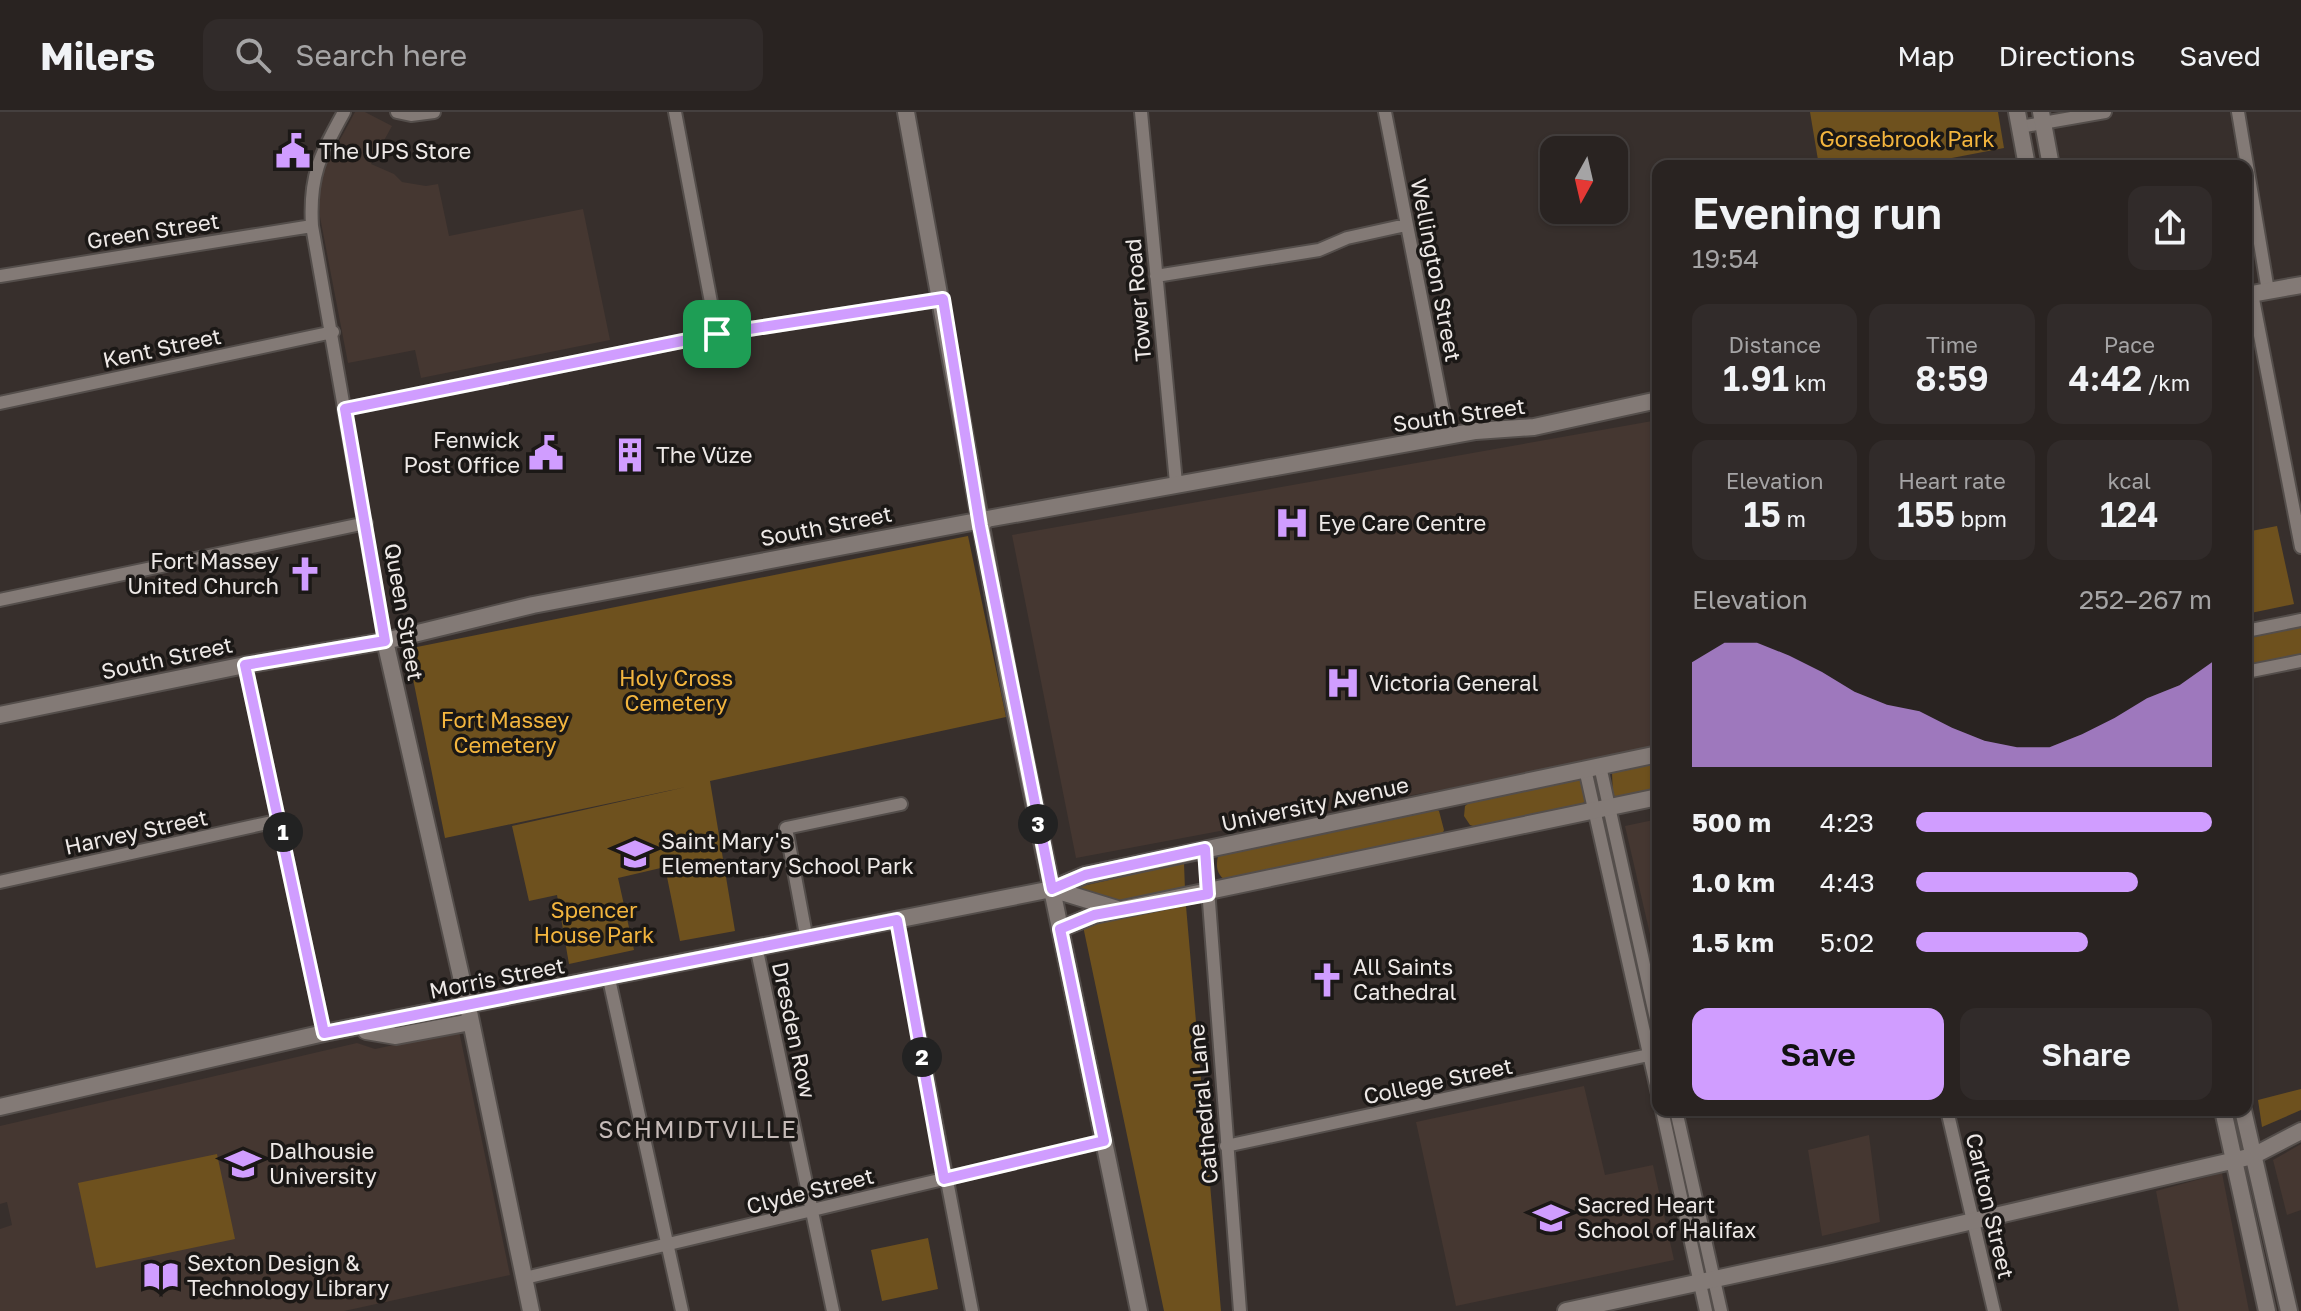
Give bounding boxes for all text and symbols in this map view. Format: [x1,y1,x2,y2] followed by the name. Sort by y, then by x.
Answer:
[203,19,763,91] search box
[40,33,155,78] text: Milers
[231,33,275,77] icon: search
[295,37,467,73] text: Search here
[1897,39,1954,72] text: Map
[1998,39,2135,72] text: Directions
[2179,39,2261,72] text: Saved
[1819,125,1995,152] park label: Gorsebrook Park
[274,132,312,170] public building icon: The UPS Store
[1540,136,1628,224] north arrow
[1540,136,1628,224] map controls
[319,137,471,164] place label: The UPS Store
[1405,176,1468,364] street label: Wellington Street
[1692,186,1942,239] text: Evening run
[2128,186,2212,270] button: share
[85,207,221,254] street label: Green Street
[1119,238,1156,362] street label: Tower Road
[1692,243,1759,274] text: 19:54
[683,300,751,368] pin
[695,312,739,356] icon: arrive
[100,322,224,373] street label: Kent Street
[1728,331,1821,358] text: Distance
[1926,331,1978,358] text: Time
[2104,331,2155,358] text: Pace
[1723,358,1789,398] text: 1.91
[1915,358,1989,398] text: 8:59
[2069,358,2142,398] text: 4:42
[1789,369,1826,396] text: km
[2142,369,2190,396] text: /km
[1391,392,1527,437] street label: South Street
[403,426,520,478] place label: Fenwick Post Office
[527,434,565,472] public building icon: Fenwick Post Office
[611,436,649,474] building icon: The Vüze
[656,441,753,468] place label: The Vüze
[1726,467,1824,494] text: Elevation
[1898,467,2006,494] text: Heart rate
[2108,467,2151,494] text: kcal
[1743,494,1781,534] text: 15
[1897,494,1955,534] text: 155
[2100,494,2159,534] text: 124
[758,500,894,552] street label: South Street
[1273,504,1311,542] hospital icon: Eye Care Centre
[1781,505,1806,532] text: m
[1955,505,2007,532] text: bpm
[1318,509,1486,536] place label: Eye Care Centre
[379,541,430,683] street label: Queen Street
[127,547,279,599] place label: Fort Massey United Church
[286,555,324,593] church icon: Fort Massey United Church
[1692,584,1808,615] text: Elevation
[2079,584,2212,615] text: 252–267 m
[99,630,235,685] street label: South Street
[619,664,733,716] park label: Holy Cross Cemetery
[1324,664,1362,702] hospital icon: Victoria General
[1369,669,1538,696] place label: Victoria General
[441,706,569,758] park label: Fort Massey Cemetery
[1219,770,1411,837] street label: University Avenue
[62,803,210,860] street label: Harvey Street
[1018,804,1058,844] pin: 3
[1692,807,1771,838] text: 500 m
[1820,807,1874,838] text: 4:23
[1031,810,1045,837] text: 3
[263,812,303,852] pin: 1
[277,818,289,845] text: 1
[661,827,914,879] place label: Saint Mary's Elementary School Park
[616,835,654,873] school or university icon: Saint Mary's Elementary School Park
[1692,867,1775,898] text: 1.0 km
[1820,867,1875,898] text: 4:43
[534,896,654,948] park label: Spencer House Park
[1692,927,1774,958] text: 1.5 km
[1820,927,1874,958] text: 5:02
[427,951,567,1004] street label: Morris Street
[1353,953,1457,1005] place label: All Saints Cathedral
[767,959,822,1101] street label: Dresden Row
[1308,961,1346,999] church icon: All Saints Cathedral
[1692,1008,1944,1100] button: Save
[1960,1008,2212,1100] button: Share
[1182,1023,1223,1185] street label: Cathedral Lane
[902,1037,942,1077] pin: 2
[915,1043,929,1070] text: 2
[1361,1052,1515,1109] street label: College Street
[598,1114,798,1143] district label: SCHMIDTVILLE
[1961,1130,2020,1281] street label: Carlton Street
[269,1137,377,1189] place label: Dalhousie University
[224,1145,262,1183] school or university icon: Dalhousie University
[743,1162,876,1219] street label: Clyde Street
[1577,1191,1756,1243] place label: Sacred Heart School of Halifax
[1532,1199,1570,1237] school or university icon: Sacred Heart School of Halifax
[187,1249,389,1301] place label: Sexton Design & Technology Library
[142,1257,180,1295] library icon: Sexton Design & Technology Library

